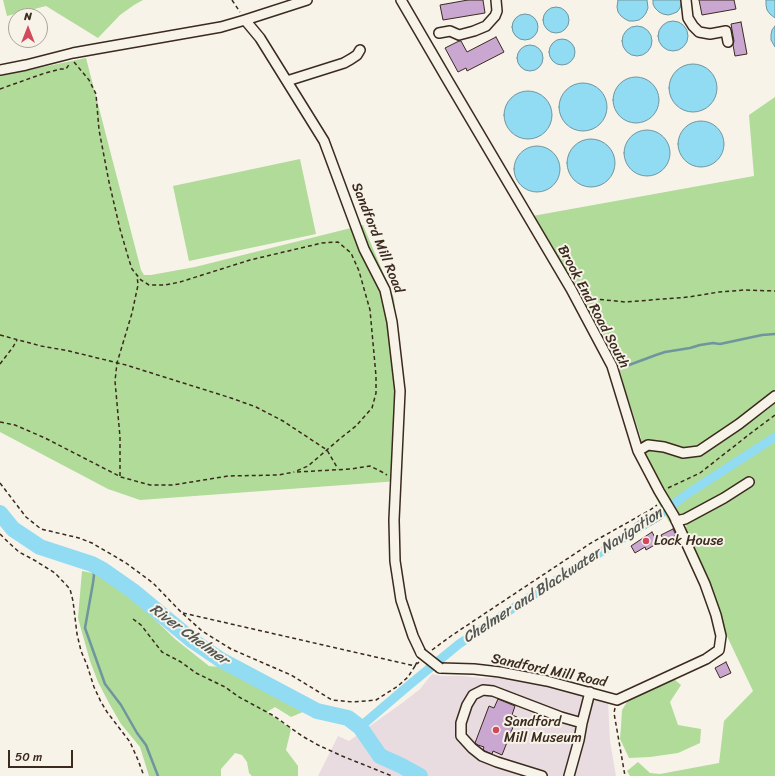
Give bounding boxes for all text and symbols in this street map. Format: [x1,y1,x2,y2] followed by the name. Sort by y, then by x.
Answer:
[24,7,32,26] text: N
[8,8,48,48] north arrow
[347,180,407,296] street label: Sandford Mill Road
[553,243,633,371] street label: Brook End Road South
[460,505,666,647] water label: Chelmer and Blackwater Navigation
[654,533,723,549] place label: Lock House
[641,536,651,546] marker: Lock House
[146,601,232,669] water label: River Chelmer
[490,651,608,691] street label: Sandford Mill Road
[504,714,582,746] place label: Sandford Mill Museum
[491,725,501,735] marker: Sandford Mill Museum
[10,742,75,768] scale bar
[15,746,42,768] text: 50 m

